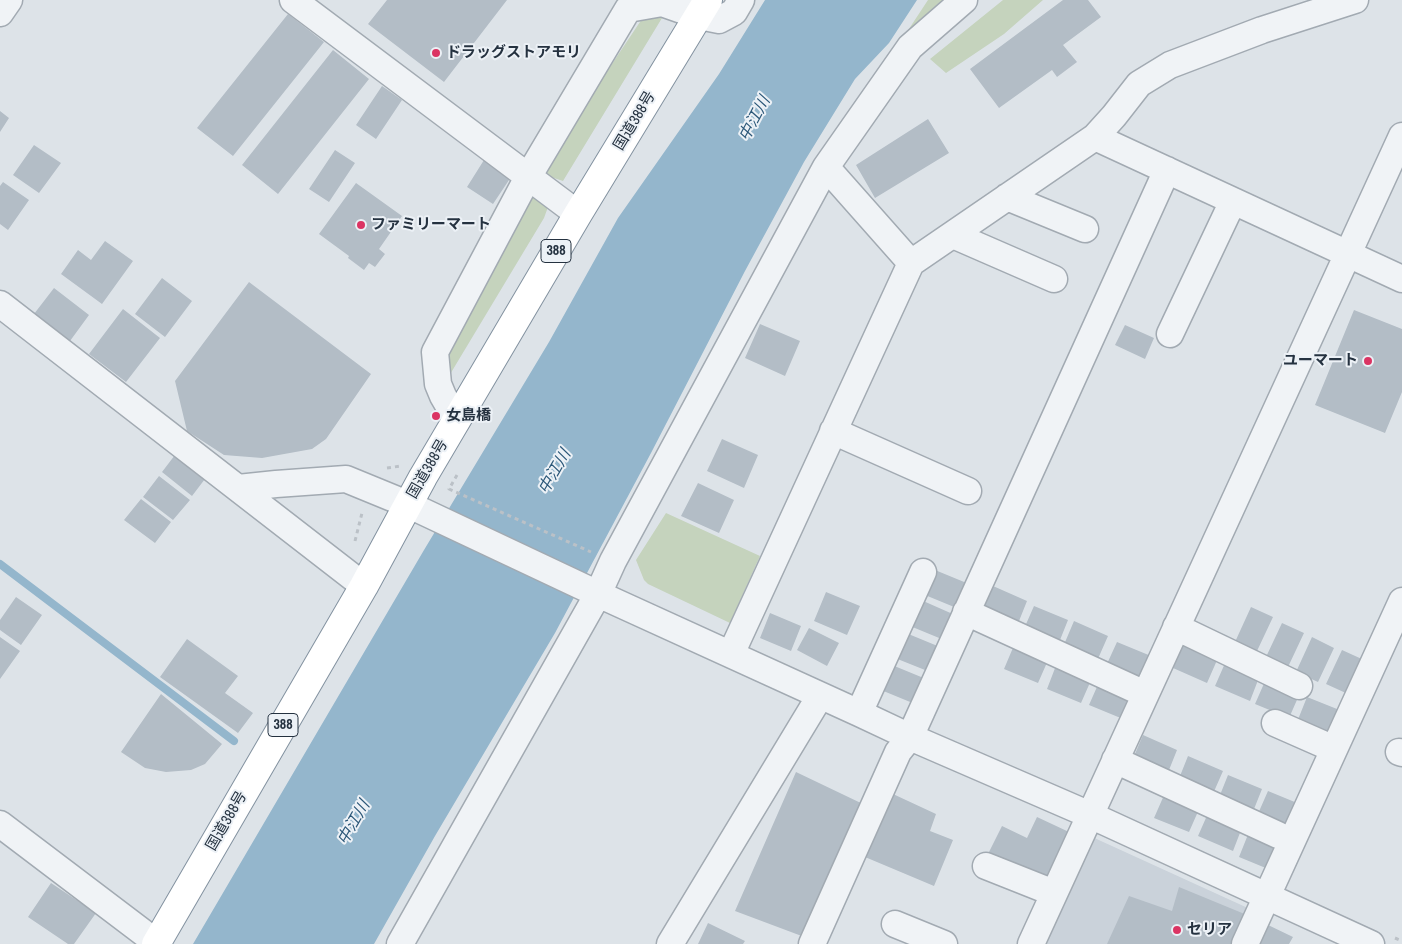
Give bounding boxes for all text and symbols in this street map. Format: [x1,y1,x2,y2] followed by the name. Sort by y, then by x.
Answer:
[446,44,581,62] place label: ドラッグストアモリ
[430,47,442,59] marker: ドラッグストアモリ
[610,88,660,154] street label: 国道388号
[735,93,775,145] water label: 中江川
[371,216,491,234] place label: ファミリーマート
[355,219,367,231] marker: ファミリーマート
[541,240,571,262] road number: 388
[1283,352,1358,370] place label: ユーマート
[1362,355,1374,367] marker: ユーマート
[446,407,491,425] place label: 女島橋
[430,410,442,422] marker: 女島橋
[404,436,452,502] street label: 国道388号
[535,446,575,498] water label: 中江川
[268,714,298,736] road number: 388
[203,788,251,854] street label: 国道388号
[334,797,374,849] water label: 中江川
[1187,921,1232,939] place label: セリア
[1171,924,1183,936] marker: セリア

